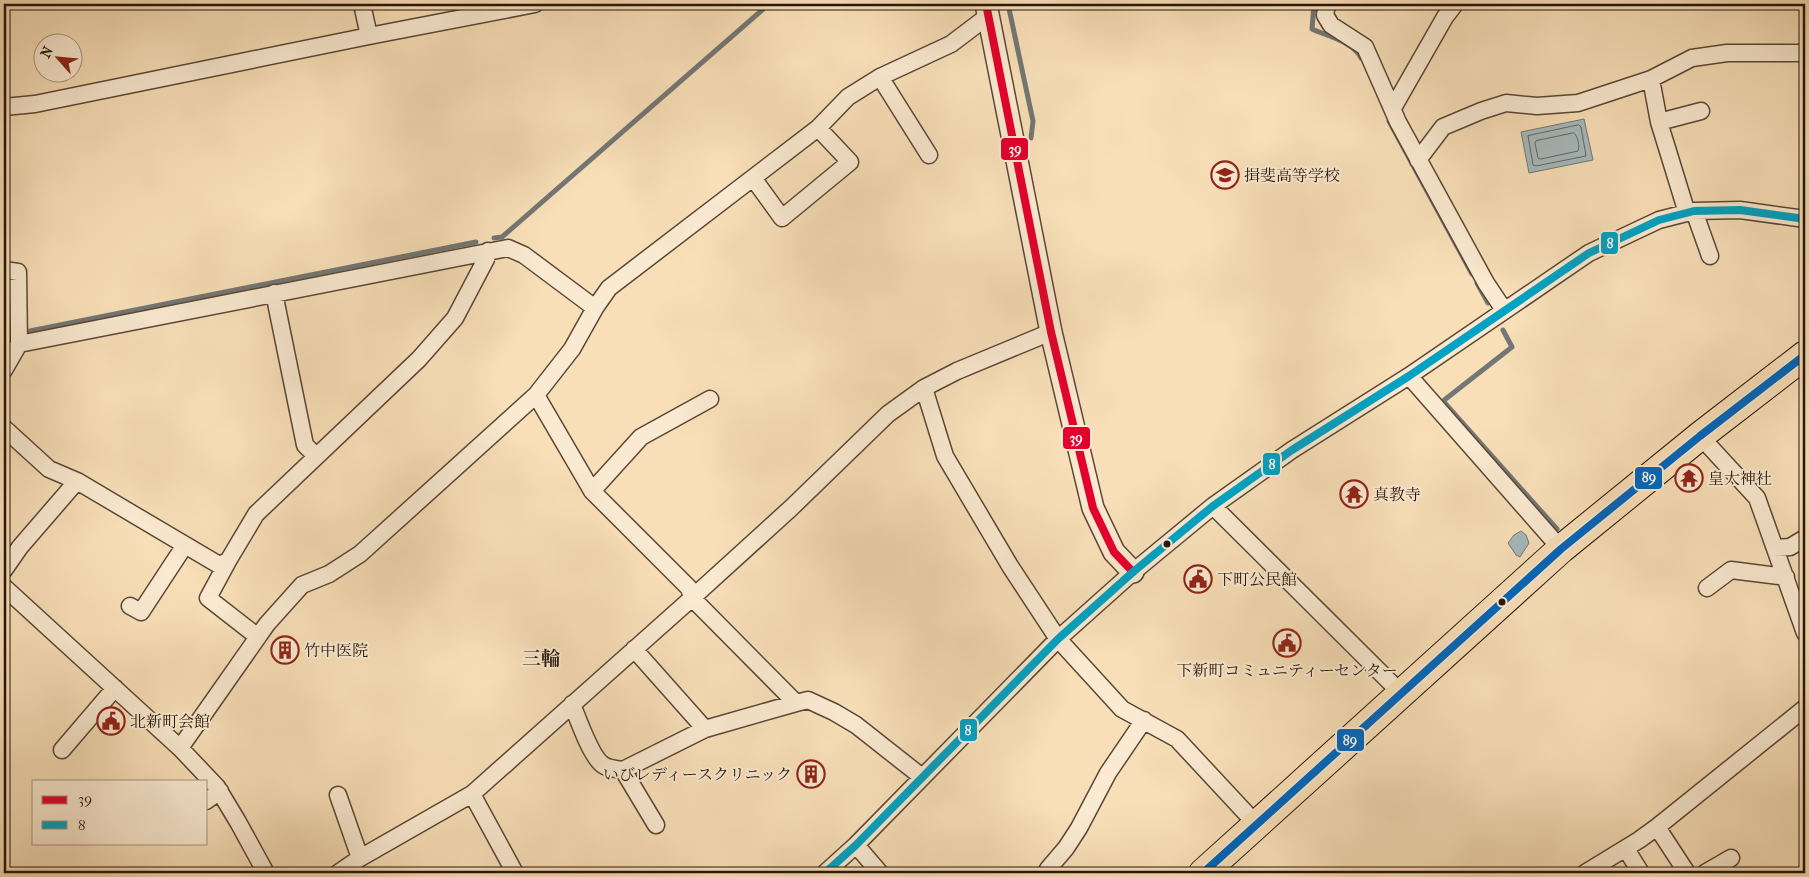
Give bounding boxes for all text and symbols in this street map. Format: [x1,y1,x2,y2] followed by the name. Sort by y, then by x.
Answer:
[32,32,82,82] north arrow
[37,43,57,61] text: N
[1000,137,1029,161] line badge: 39
[1008,141,1022,158] text: 39
[1210,160,1240,190] school or university icon: 揖斐高等学校
[1244,166,1340,185] place label: 揖斐高等学校
[1600,231,1619,255] line badge: 8
[1606,235,1614,252] text: 8
[1062,426,1091,450] line badge: 39
[1069,430,1083,447] text: 39
[1262,452,1281,476] line badge: 8
[1268,456,1276,473] text: 8
[1674,463,1704,493] temple icon: 皇太神社
[1634,466,1663,490] line badge: 89
[1642,469,1656,486] text: 89
[1708,469,1772,488] place label: 皇太神社
[1339,479,1369,509] temple icon: 真教寺
[1373,485,1421,504] place label: 真教寺
[1162,539,1172,549] unlabelled marker
[1183,564,1213,594] public building icon: 下町公民館
[1217,570,1297,589] place label: 下町公民館
[1497,597,1507,607] unlabelled marker
[1272,628,1302,658] public building icon: 下新町コミュニティーセンター
[270,635,300,665] building icon: 竹中医院
[304,641,368,660] place label: 竹中医院
[522,648,560,670] district label: 三輪
[1176,661,1398,680] place label: 下新町コミュニティーセンター
[96,706,126,736] public building icon: 北新町会館
[130,712,210,731] place label: 北新町会館
[959,718,978,742] line badge: 8
[964,722,972,739] text: 8
[1336,728,1365,752] line badge: 89
[1343,732,1357,749] text: 89
[796,759,826,789] building icon: いびレディースクリニック
[603,765,792,784] place label: いびレディースクリニック
[32,780,208,844] legend
[78,790,92,808] text: 39
[78,816,86,834] text: 8

